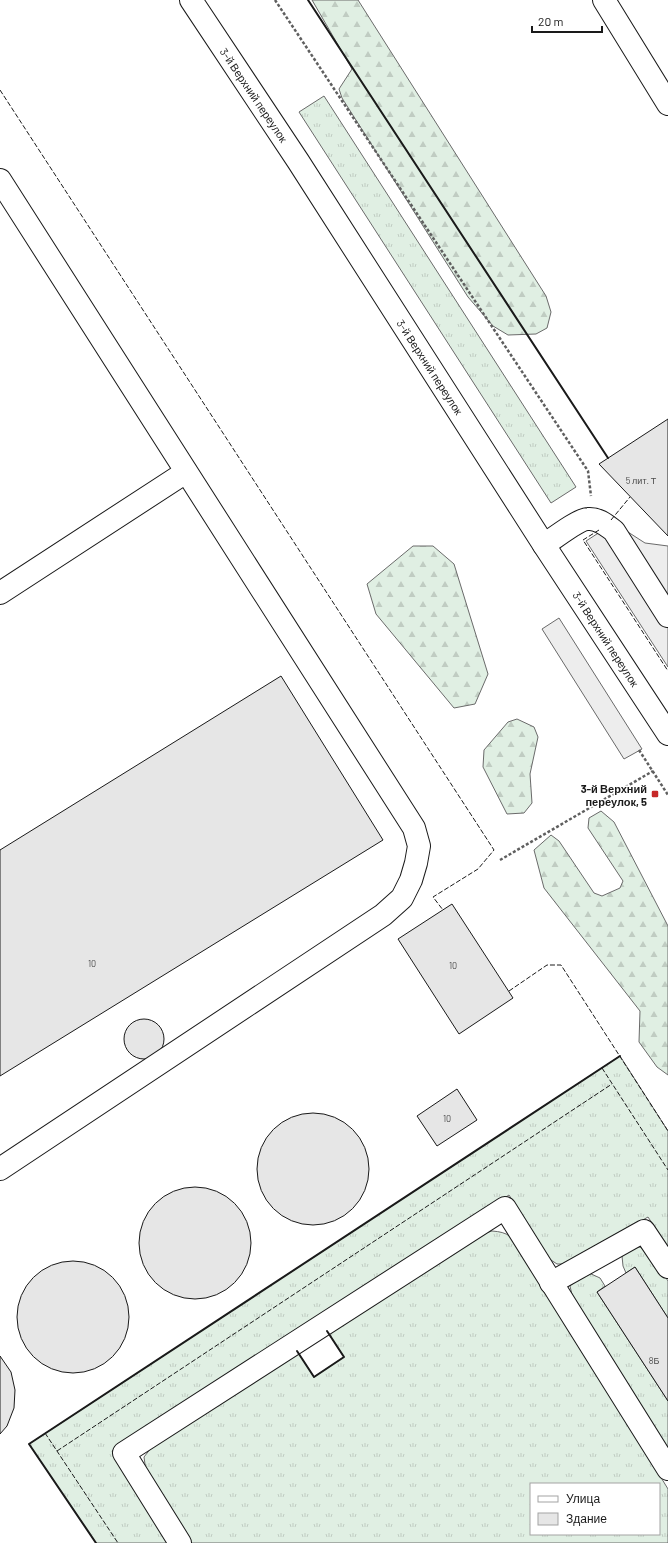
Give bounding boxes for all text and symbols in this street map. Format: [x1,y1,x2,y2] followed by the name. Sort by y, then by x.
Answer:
[532,8,602,34] scale bar
[538,14,564,28] text: 20 m
[218,45,290,145] street label: 3-й Верхний переулок
[394,317,466,417] street label: 3-й Верхний переулок
[626,475,657,486] house number: 5 лит. Т
[570,589,642,689] street label: 3-й Верхний переулок
[581,782,647,808] place label: 3-й Верхний переулок, 5
[650,789,660,799] marker: 3-й Верхний переулок, 5
[88,958,96,969] house number: 10
[449,960,457,971] house number: 10
[443,1113,451,1124] house number: 10
[649,1355,659,1366] house number: 8Б
[530,1483,660,1535] legend
[566,1491,600,1506] text: Улица
[566,1511,607,1526] text: Здание

